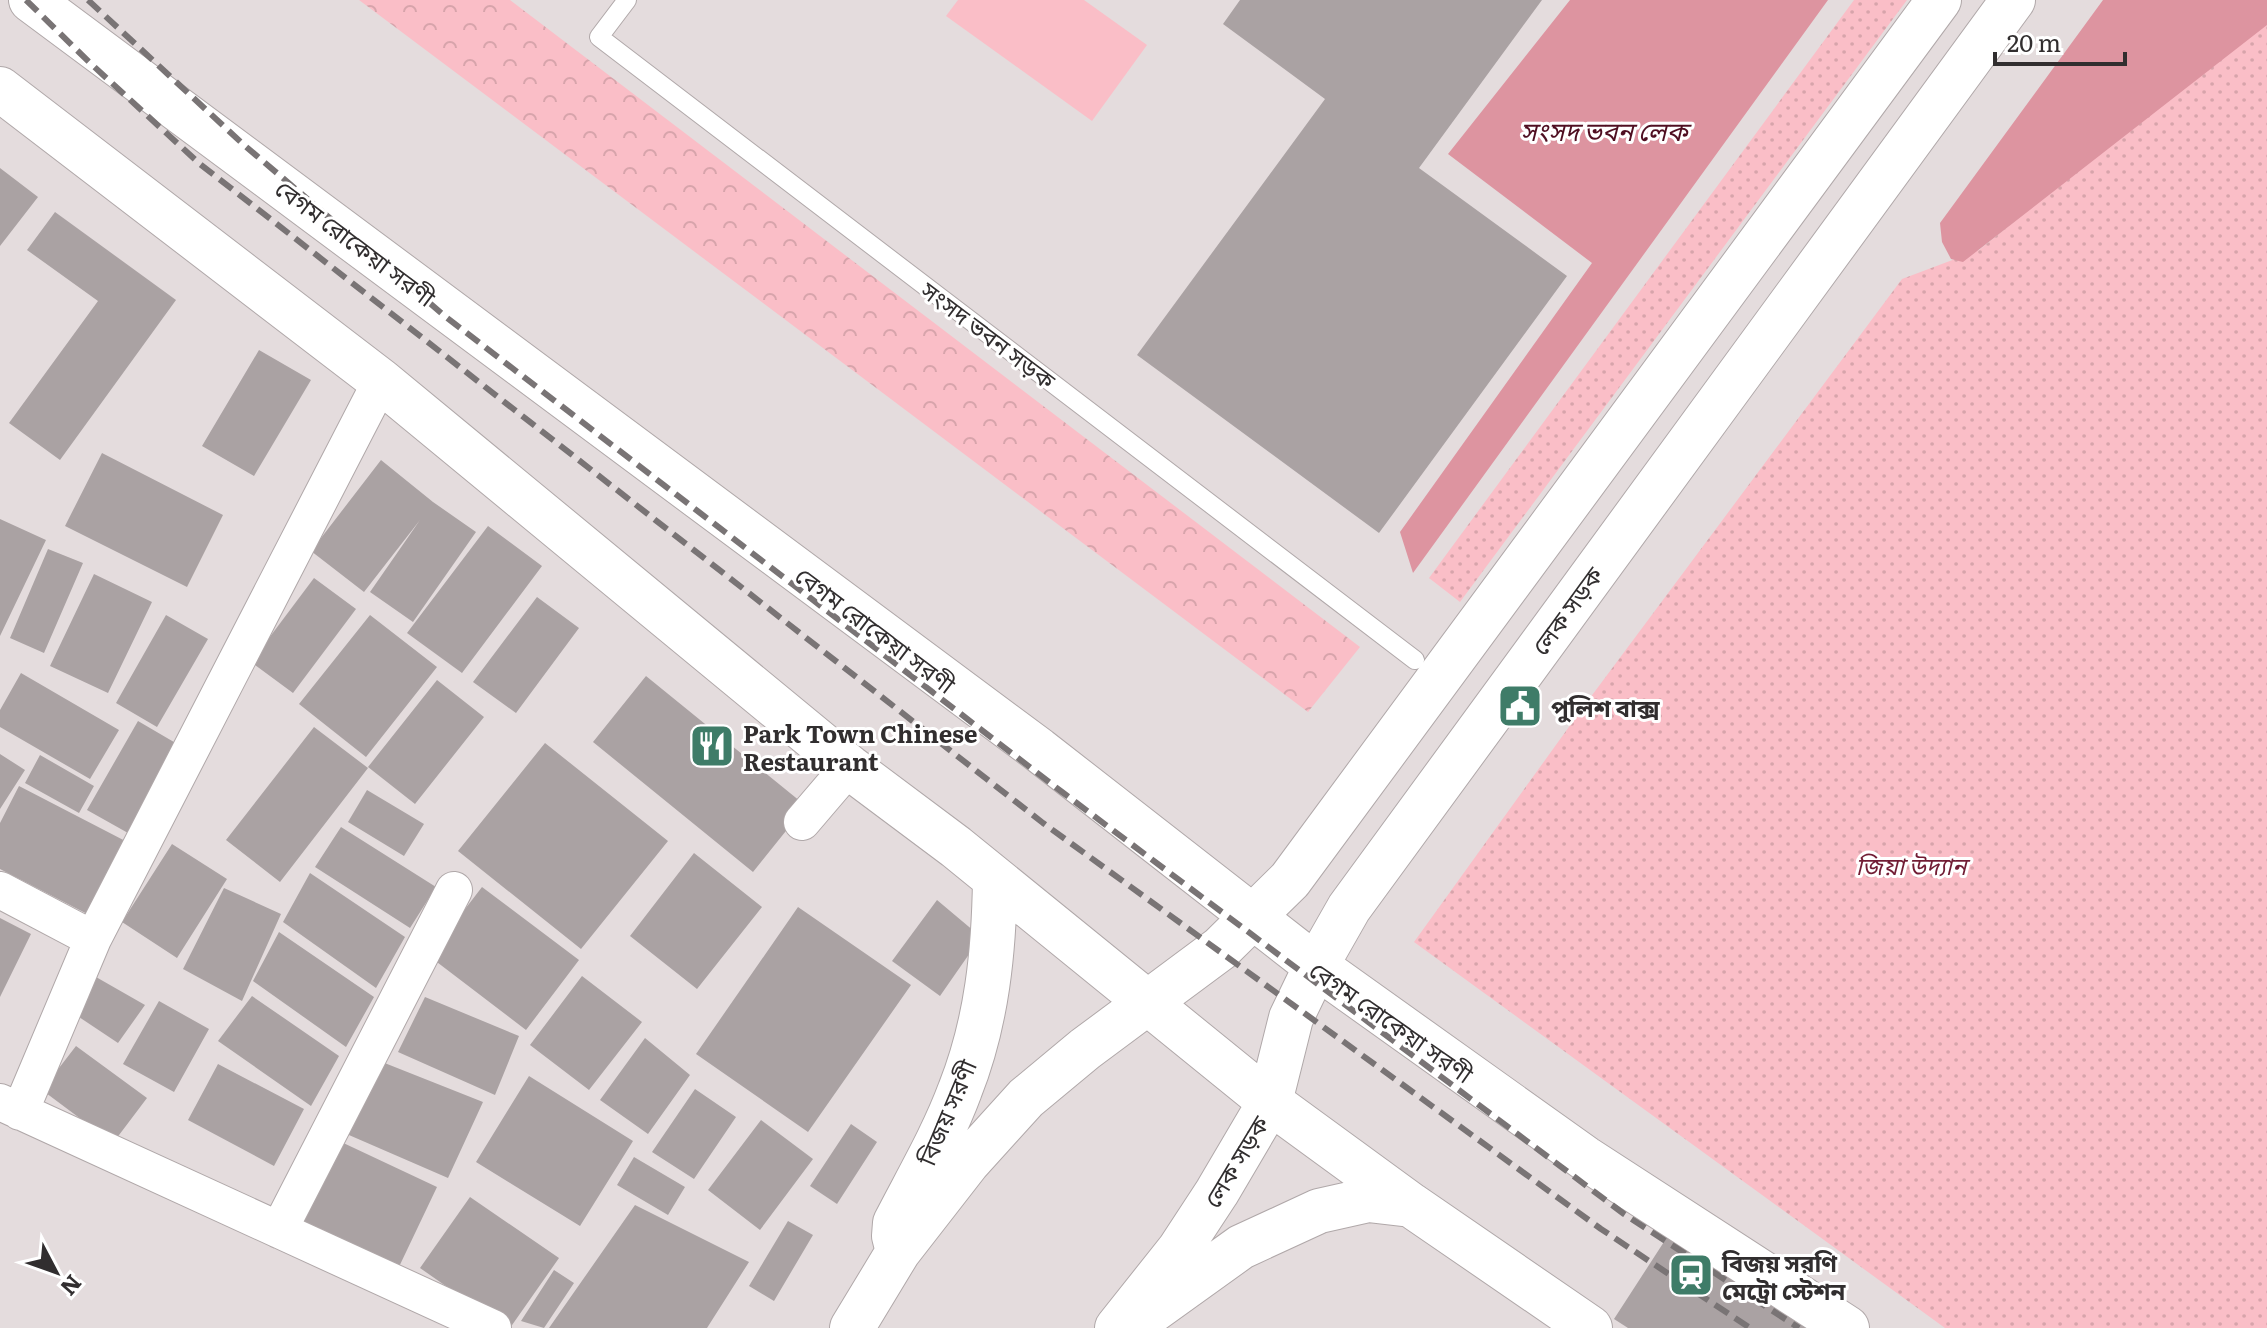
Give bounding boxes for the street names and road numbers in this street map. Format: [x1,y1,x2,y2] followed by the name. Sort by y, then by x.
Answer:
[269,170,444,314] street label: বেগম রোকেয়া সরণী
[914,271,1064,397] street label: সংসদ ভবন সড়ক
[789,557,964,701] street label: বেগম রোকেয়া সরণী
[1522,558,1610,661] street label: লেক সড়ক
[1303,952,1481,1091] street label: বেগম রোকেয়া সরণী
[908,1053,984,1171] street label: বিজয় সরণী
[1194,1108,1277,1214] street label: লেক সড়ক

